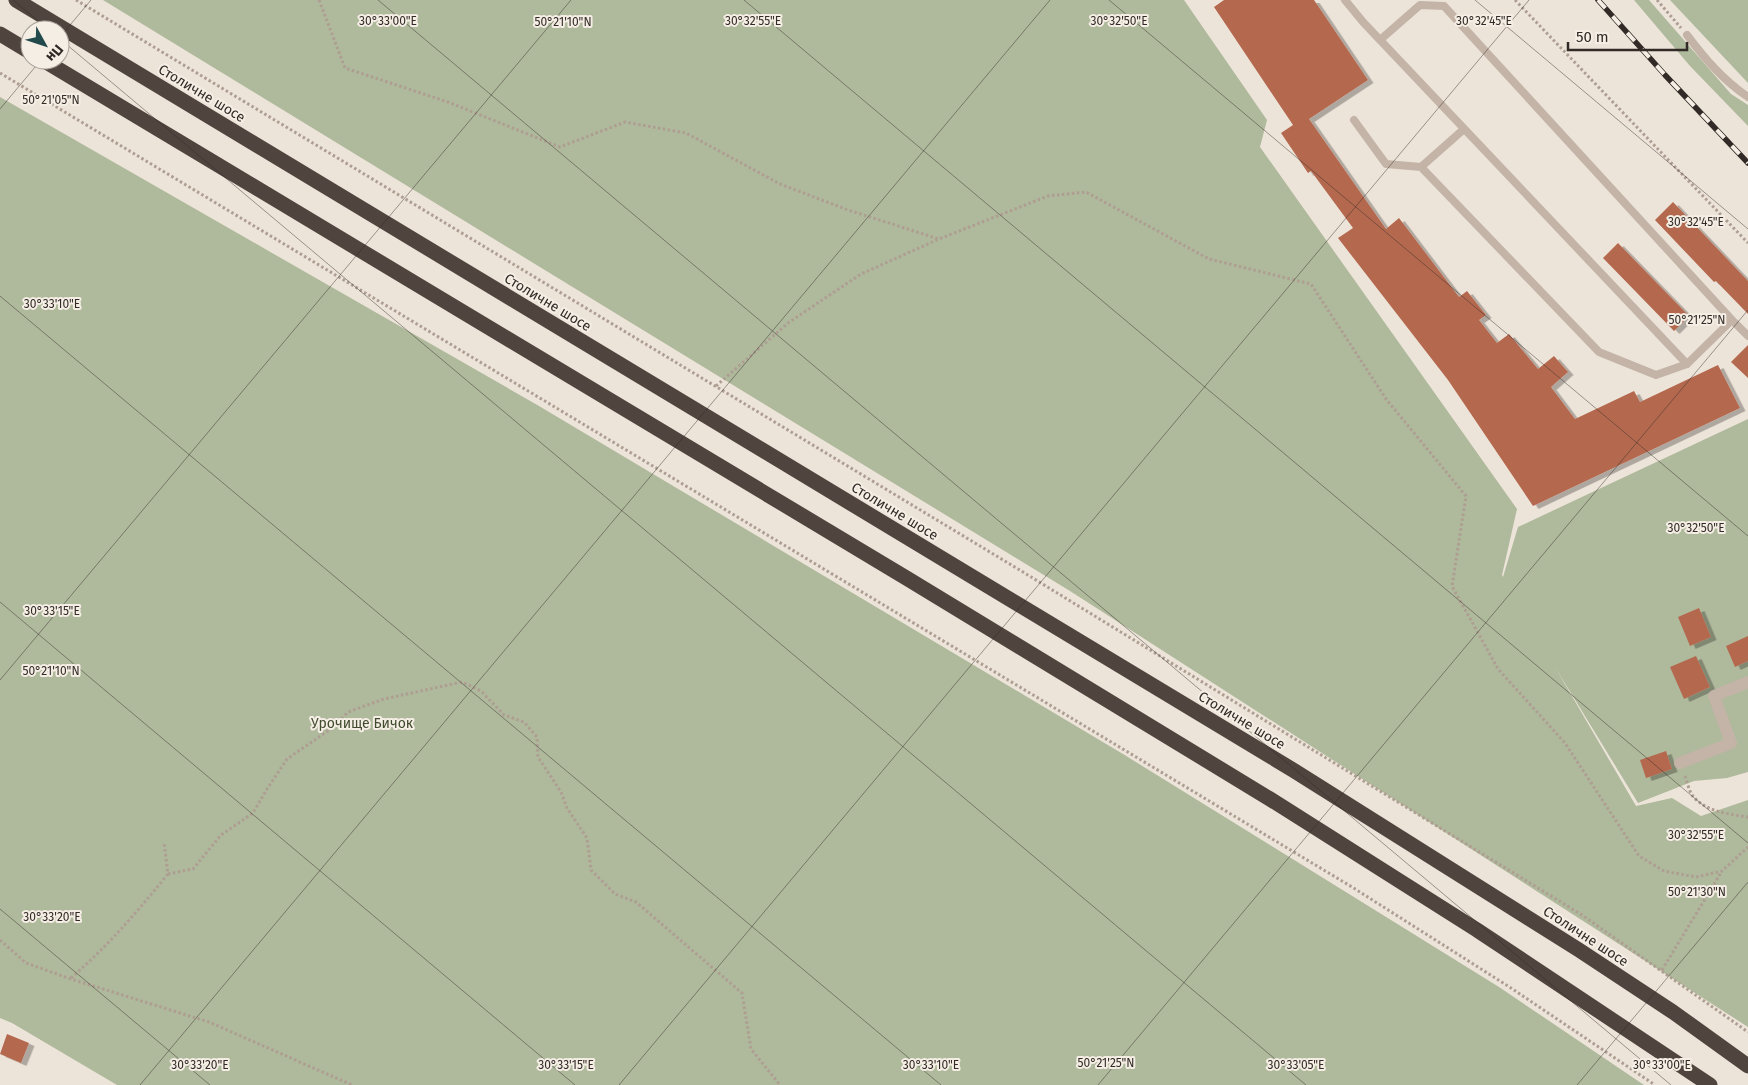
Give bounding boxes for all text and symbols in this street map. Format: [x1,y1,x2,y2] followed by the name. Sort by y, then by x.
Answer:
[359,14,417,28] text: 30°33'00"E
[725,14,781,28] text: 30°32'55"E
[1090,14,1148,28] text: 30°32'50"E
[1456,14,1512,28] text: 30°32'45"E
[534,15,592,29] text: 50°21'10"N
[20,20,70,70] north arrow
[1568,20,1687,52] scale bar
[1576,28,1609,46] text: 50 m
[42,41,67,65] text: Пн
[155,61,248,126] street label: Столичне шосе
[22,93,80,107] text: 50°21'05"N
[1668,215,1724,229] text: 30°32'45"E
[501,270,594,335] street label: Столичне шосе
[24,297,80,311] text: 30°33'10"E
[1668,313,1726,327] text: 50°21'25"N
[848,479,941,544] street label: Столичне шосе
[1667,521,1725,535] text: 30°32'50"E
[24,604,80,618] text: 30°33'15"E
[22,664,80,678] text: 50°21'10"N
[1195,688,1288,753] street label: Столичне шосе
[311,715,414,732] park label: Урочище Бичок
[1668,828,1724,842] text: 30°32'55"E
[1668,885,1726,899] text: 50°21'30"N
[1540,903,1632,970] street label: Столичне шосе
[23,910,81,924] text: 30°33'20"E
[1077,1056,1135,1070] text: 50°21'25"N
[171,1058,229,1072] text: 30°33'20"E
[538,1058,594,1072] text: 30°33'15"E
[903,1058,959,1072] text: 30°33'10"E
[1267,1058,1325,1072] text: 30°33'05"E
[1633,1058,1691,1072] text: 30°33'00"E

